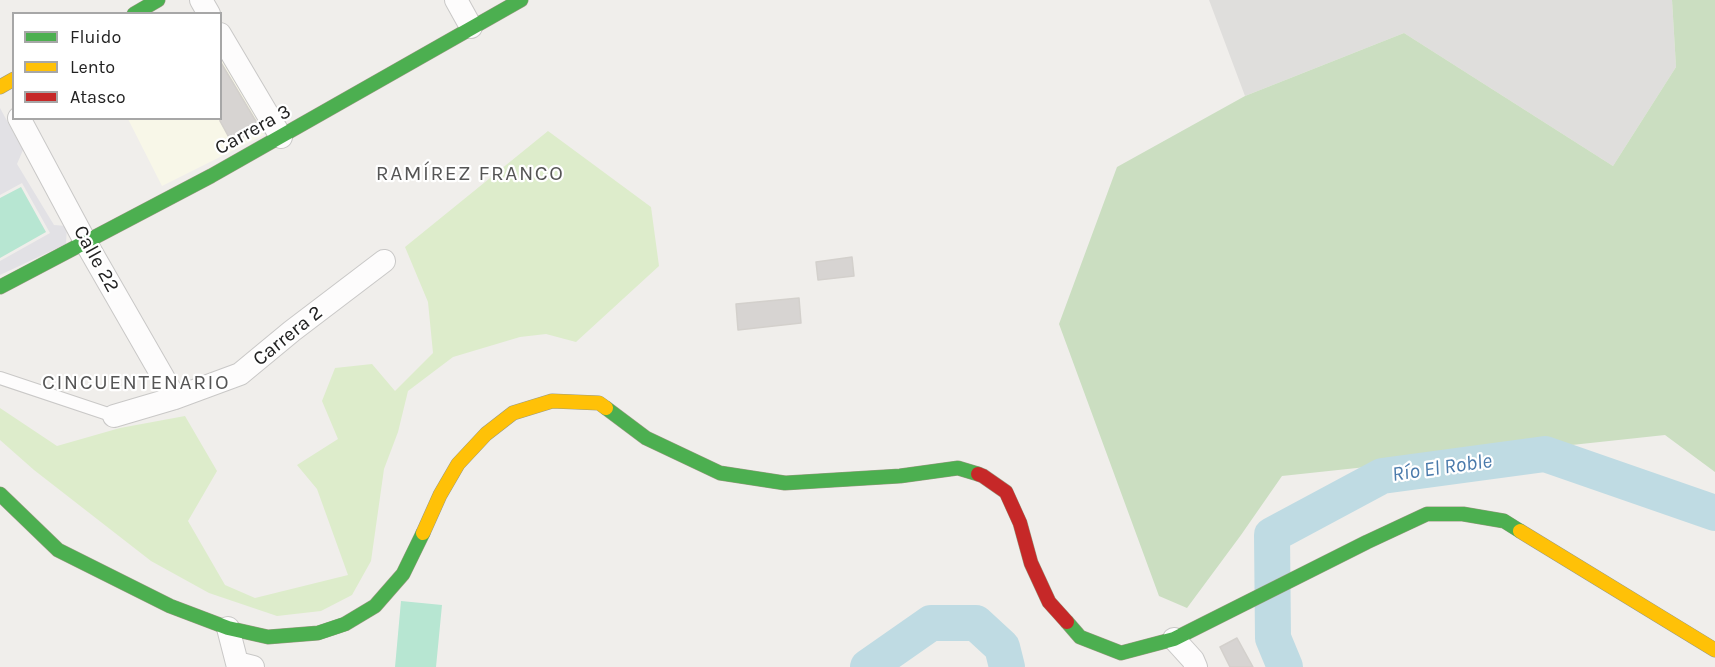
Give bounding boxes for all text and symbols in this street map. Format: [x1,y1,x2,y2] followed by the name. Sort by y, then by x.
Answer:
[12,12,222,120] legend
[70,26,121,48] text: Fluido
[70,56,115,78] text: Lento
[70,86,126,108] text: Atasco
[211,99,295,161] street label: Carrera 3
[376,161,564,187] district label: RAMÍREZ FRANCO
[68,221,124,297] street label: Calle 22
[248,301,328,371] street label: Carrera 2
[42,370,230,396] district label: CINCUENTENARIO
[1391,449,1493,487] water label: Río El Roble

